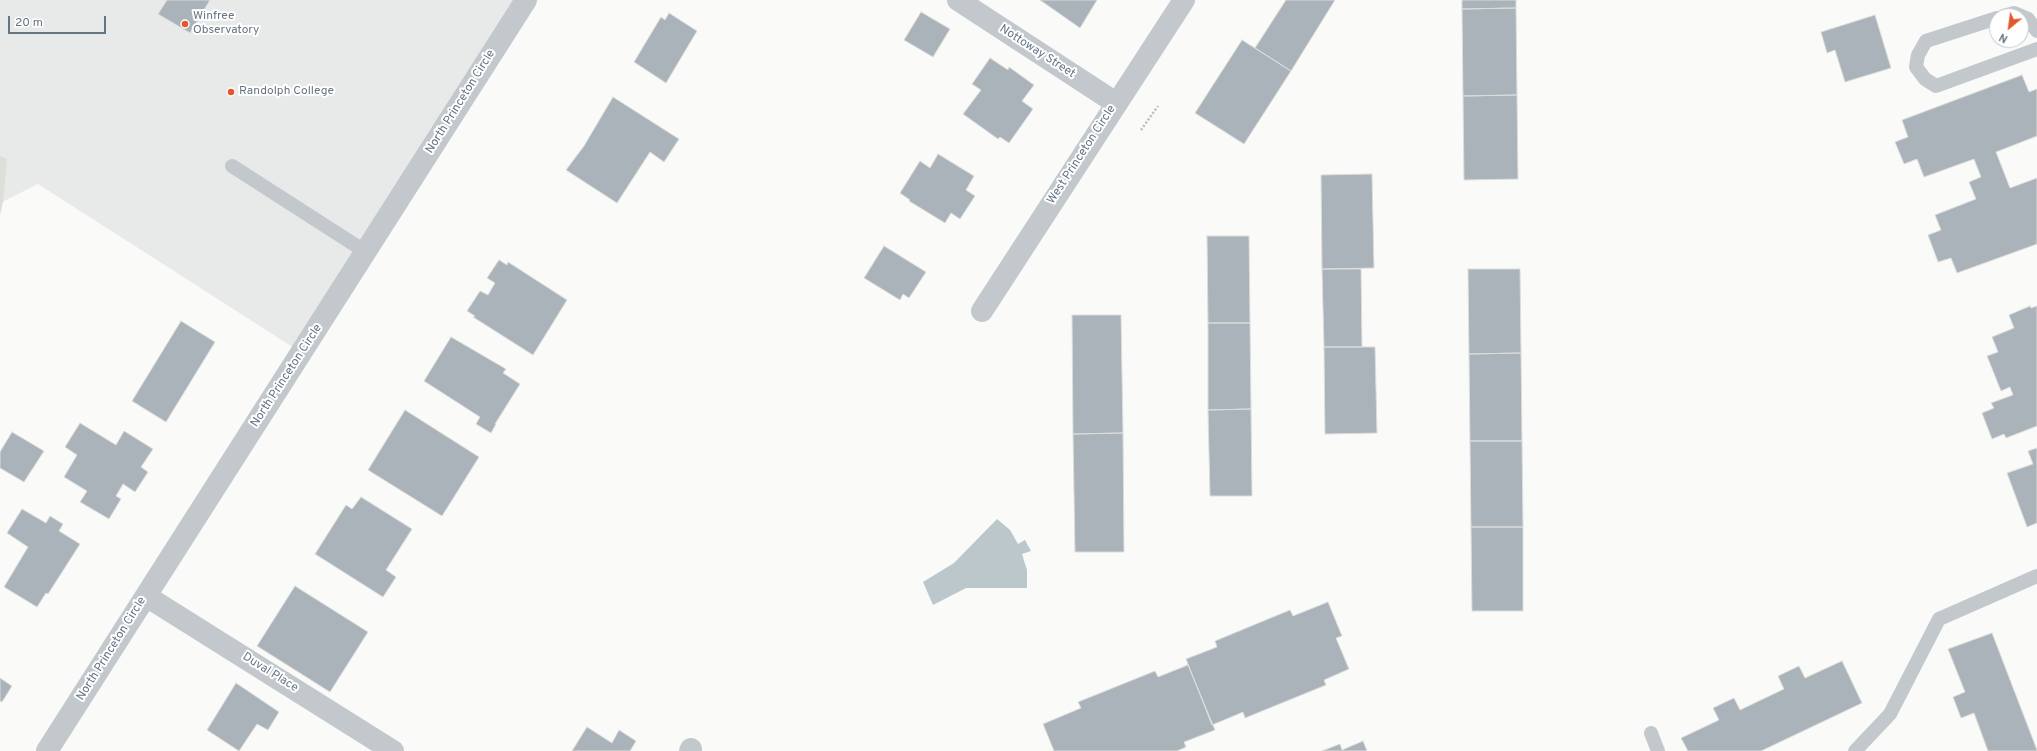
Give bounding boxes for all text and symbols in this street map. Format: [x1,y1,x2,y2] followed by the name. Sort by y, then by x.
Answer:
[10,8,108,34] scale bar
[1989,8,2029,48] north arrow
[193,10,259,38] place label: Winfree Observatory
[15,15,43,31] text: 20 m
[180,19,190,29] marker: Winfree Observatory
[996,22,1078,82] street label: Nottoway Street
[1997,30,2011,46] text: N
[423,47,499,157] street label: North Princeton Circle
[239,85,334,99] place label: Randolph College
[226,87,236,97] marker: Randolph College
[1045,103,1119,207] street label: West Princeton Circle
[248,322,326,430] street label: North Princeton Circle
[74,594,150,704] street label: North Princeton Circle
[239,650,301,696] street label: Duval Place

